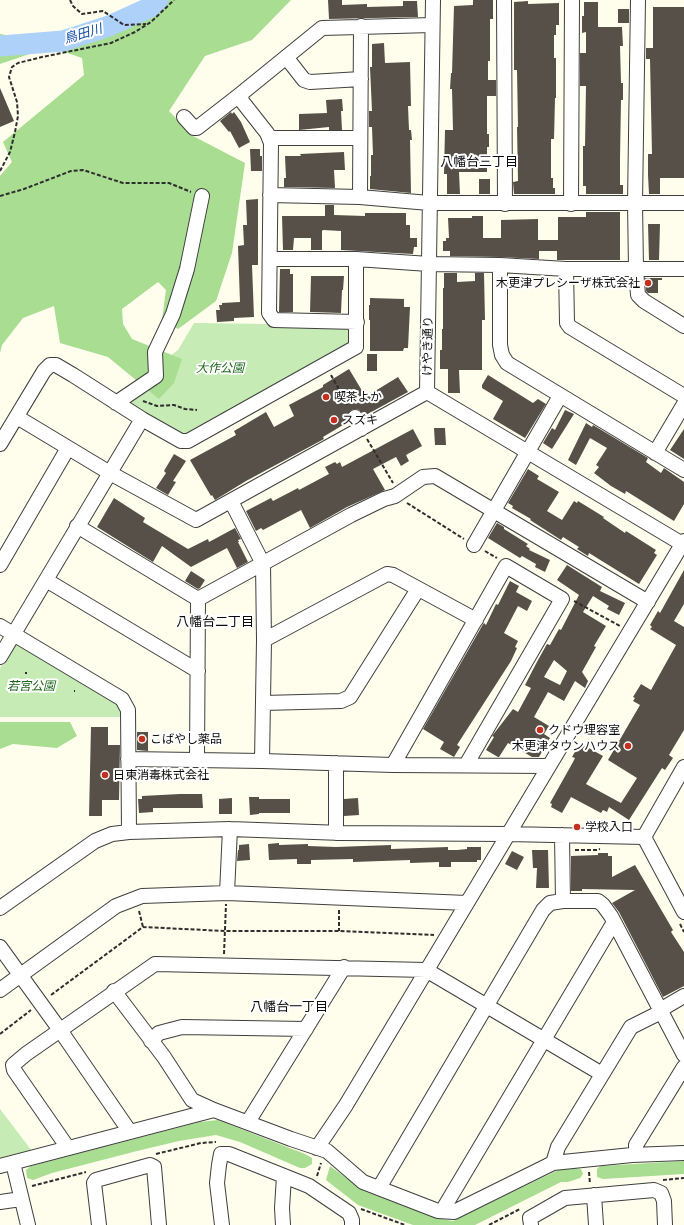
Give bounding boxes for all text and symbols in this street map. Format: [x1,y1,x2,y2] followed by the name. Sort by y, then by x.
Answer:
[62,21,104,47] water label: 鳥田川
[440,154,518,170] district label: 八幡台三丁目
[496,276,640,290] place label: 木更津プレシーザ株式会社
[643,278,653,288] marker: 木更津プレシーザ株式会社
[420,316,436,376] street label: けやき通り
[196,361,244,375] park label: 大作公園
[334,390,382,404] place label: 喫茶よか
[321,392,331,402] marker: 喫茶よか
[342,413,378,427] place label: スズキ
[329,415,339,425] marker: スズキ
[176,614,254,630] district label: 八幡台二丁目
[7,679,55,693] park label: 若宮公園
[548,723,620,737] place label: クドウ理容室
[535,725,545,735] marker: クドウ理容室
[150,732,222,746] place label: こばやし薬品
[137,734,147,744] marker: こばやし薬品
[512,739,620,753] place label: 木更津タウンハウス
[623,741,633,751] marker: 木更津タウンハウス
[113,768,209,782] place label: 日東消毒株式会社
[100,770,110,780] marker: 日東消毒株式会社
[585,820,633,834] place label: 学校入口
[572,822,582,832] marker: 学校入口
[250,999,328,1015] district label: 八幡台一丁目

